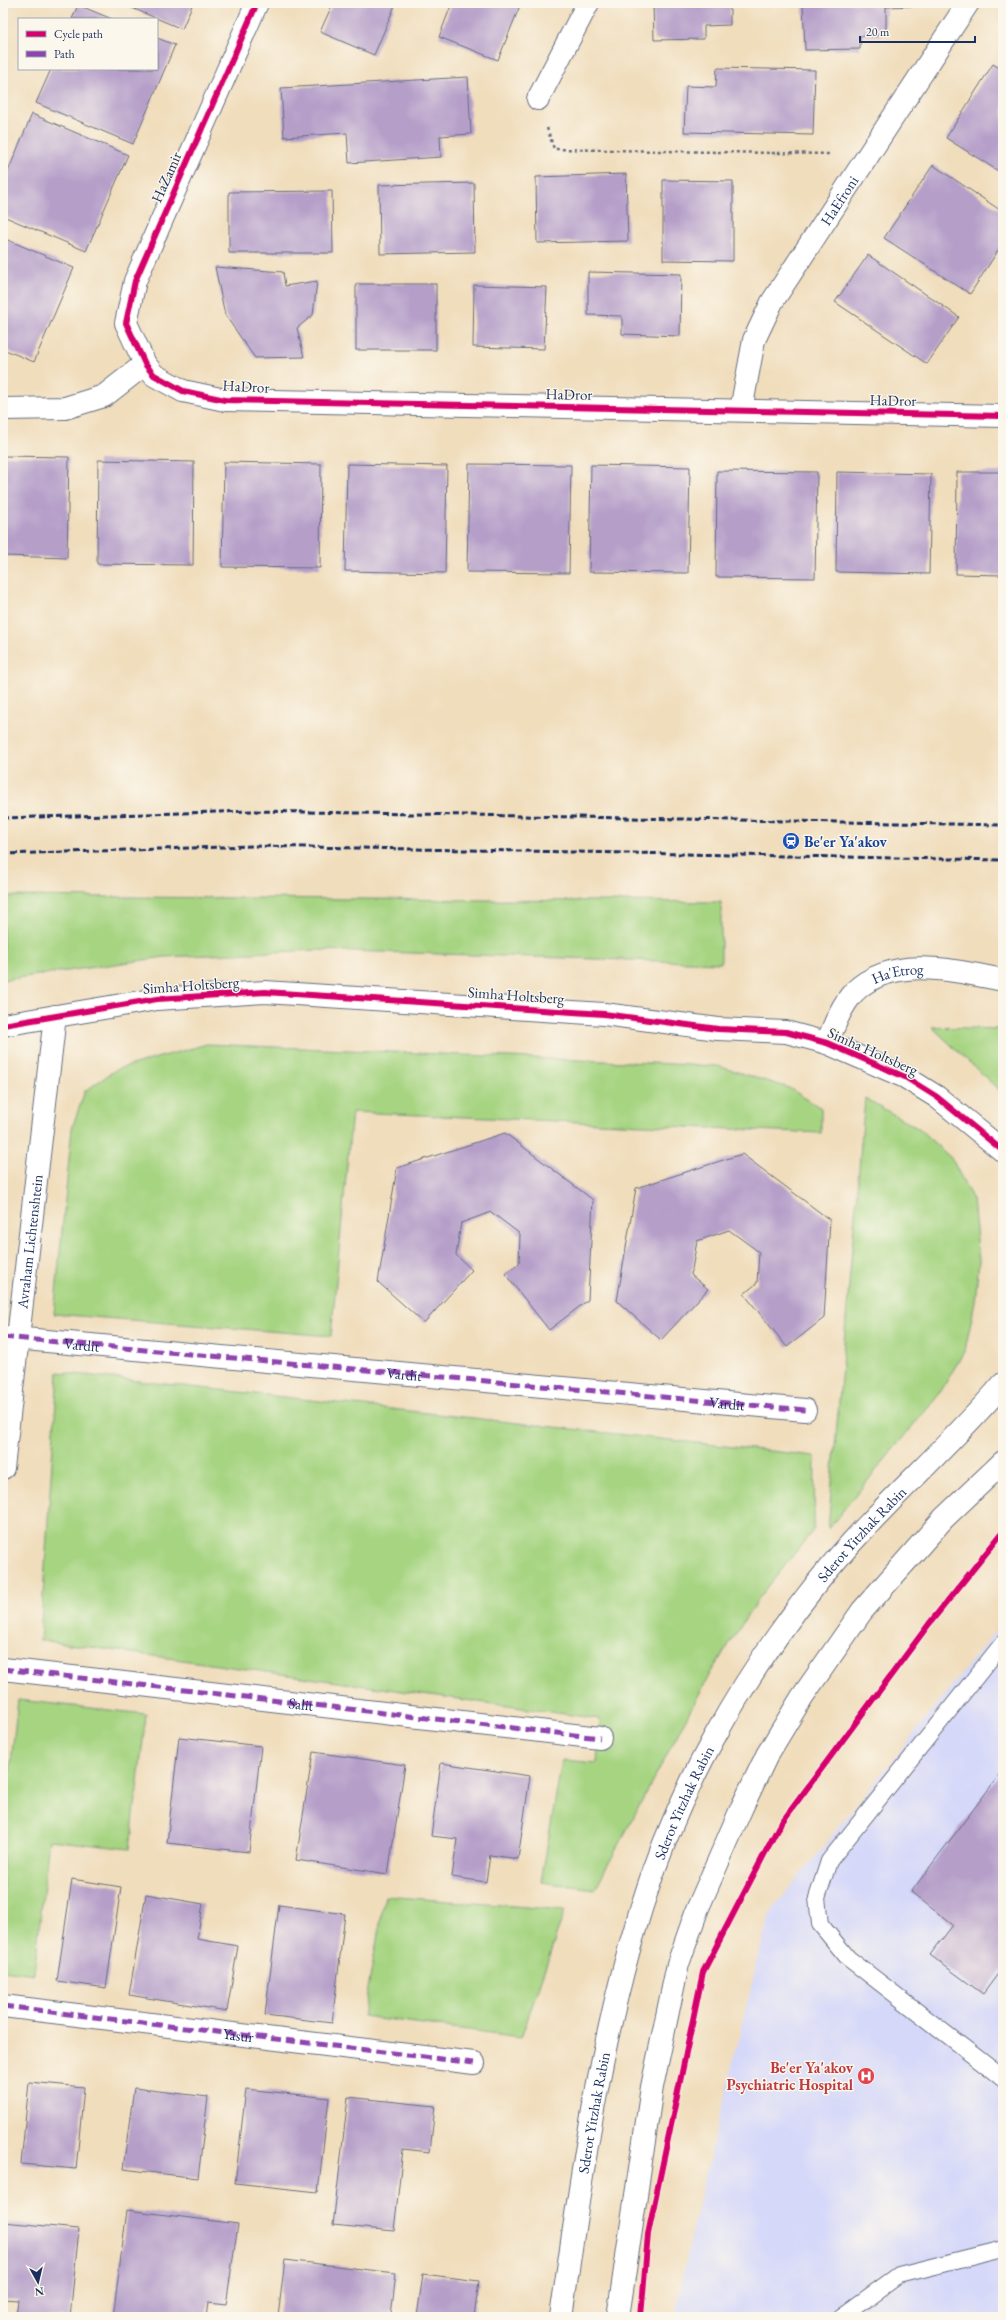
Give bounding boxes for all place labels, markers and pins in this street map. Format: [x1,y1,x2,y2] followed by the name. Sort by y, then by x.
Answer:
[781,831,801,851] station icon: Be'er Ya'akov
[804,832,888,851] place label: Be'er Ya'akov
[726,2058,854,2094] place label: Be'er Ya'akov Psychiatric Hospital
[856,2066,876,2086] hospital icon: Be'er Ya'akov Psychiatric Hospital

